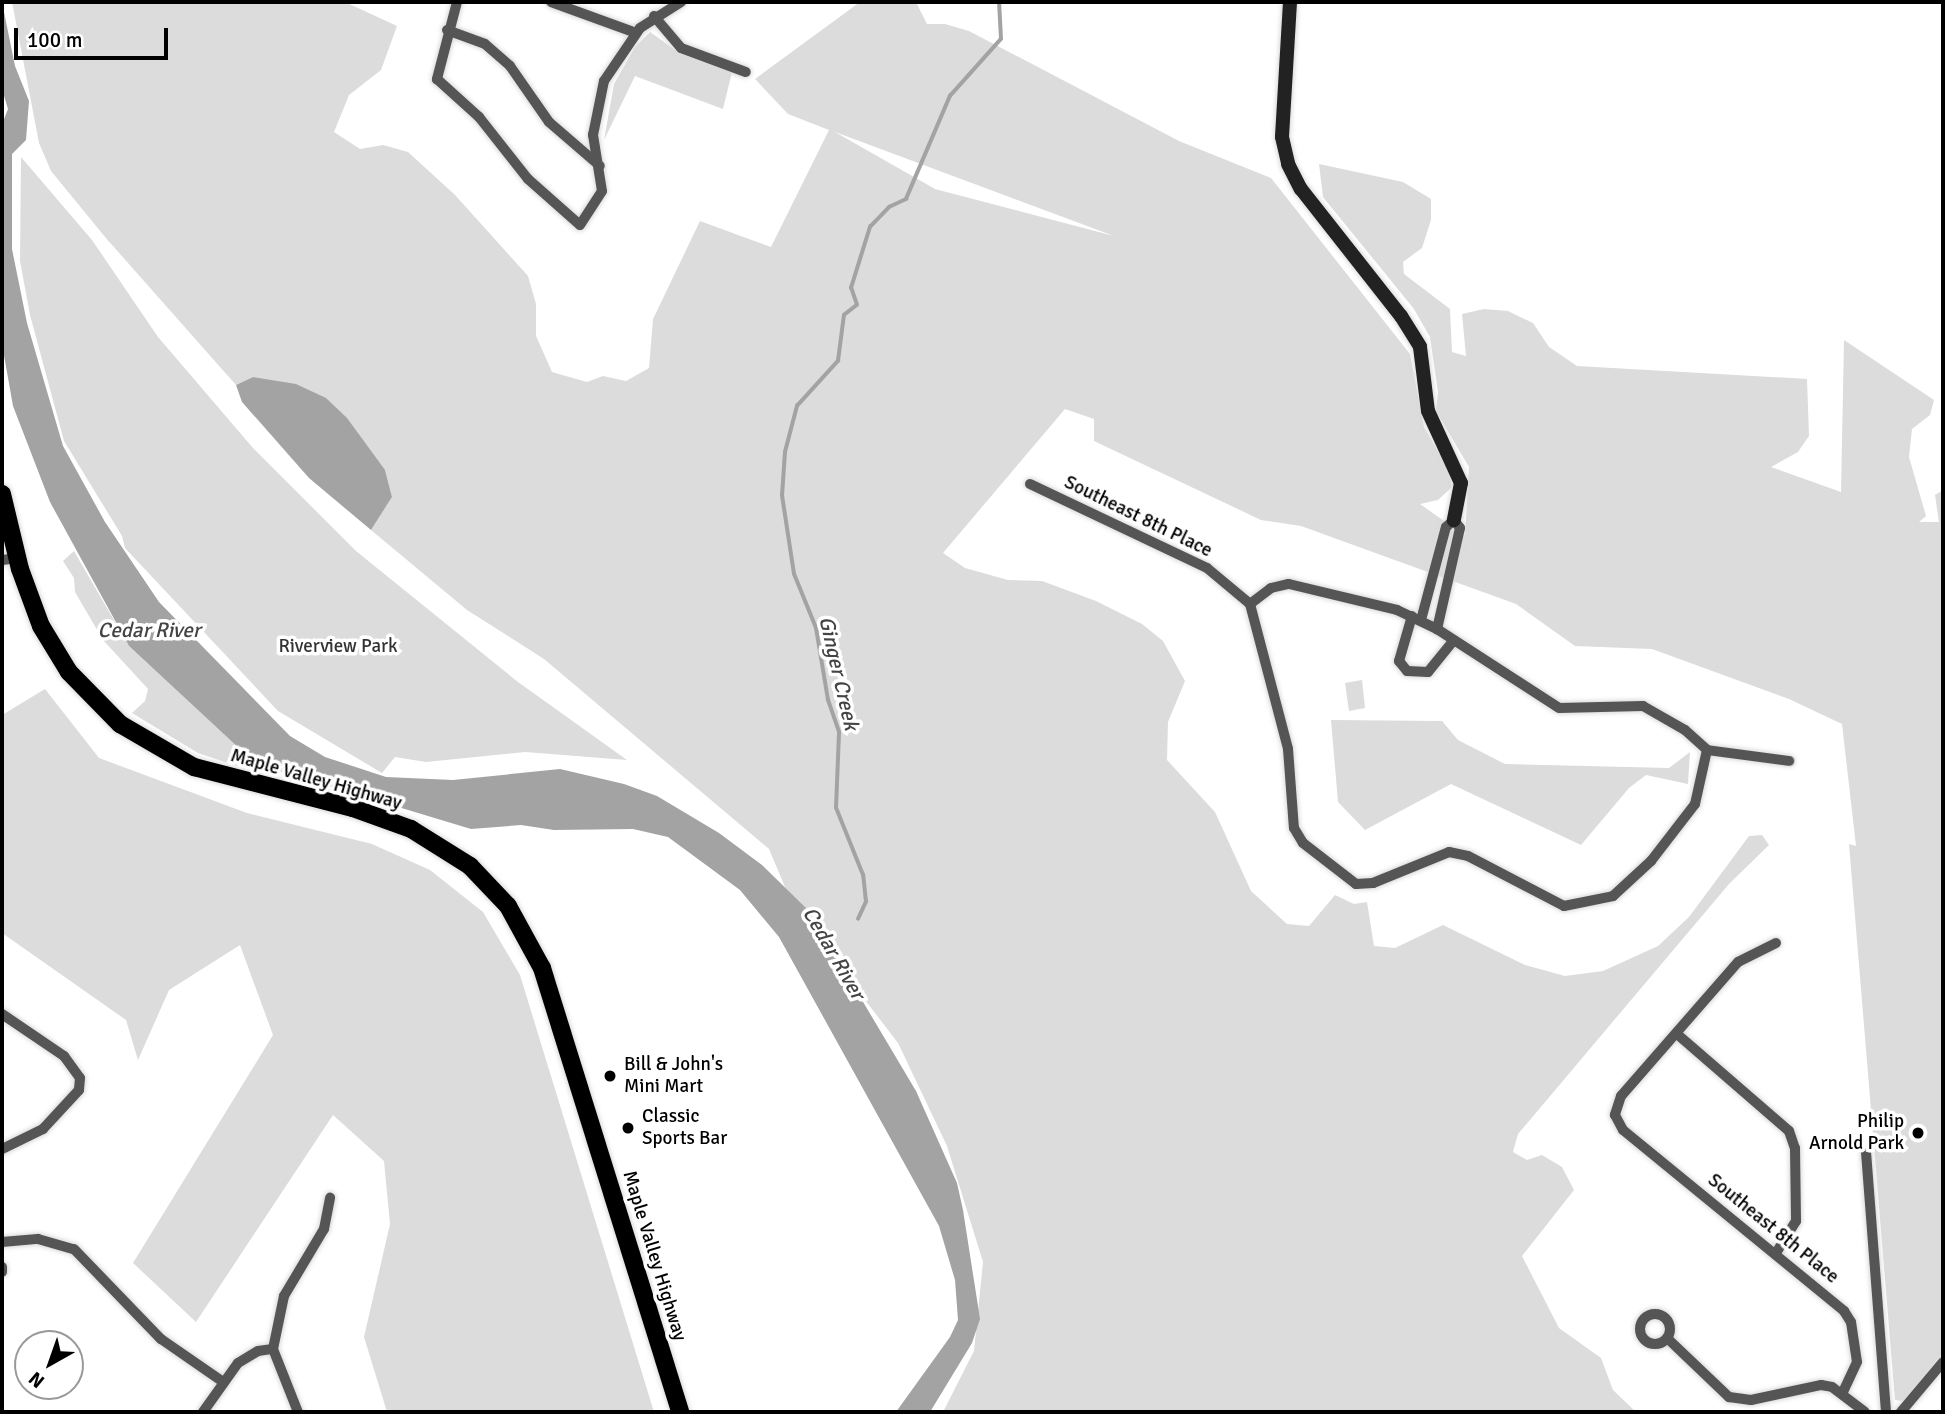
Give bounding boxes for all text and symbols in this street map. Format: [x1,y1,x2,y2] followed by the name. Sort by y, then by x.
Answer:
[18,14,172,58] scale bar
[27,27,82,53] text: 100 m
[1060,471,1216,563] street label: Southeast 8th Place
[814,614,864,732] water label: Ginger Creek
[98,617,200,643] water label: Cedar River
[278,636,398,658] park label: Riverview Park
[228,745,404,815] street label: Maple Valley Highway
[797,902,871,1004] water label: Cedar River
[624,1054,723,1098] place label: Bill & John's Mini Mart
[602,1068,618,1084] marker: Bill & John's Mini Mart
[642,1106,727,1150] place label: Classic Sports Bar
[1809,1111,1904,1155] place label: Philip Arnold Park
[620,1120,636,1136] marker: Classic Sports Bar
[1910,1125,1926,1141] marker: Philip Arnold Park
[617,1168,691,1344] street label: Maple Valley Highway
[1703,1169,1843,1289] street label: Southeast 8th Place
[14,1330,84,1400] north arrow
[24,1366,50,1393] text: N

